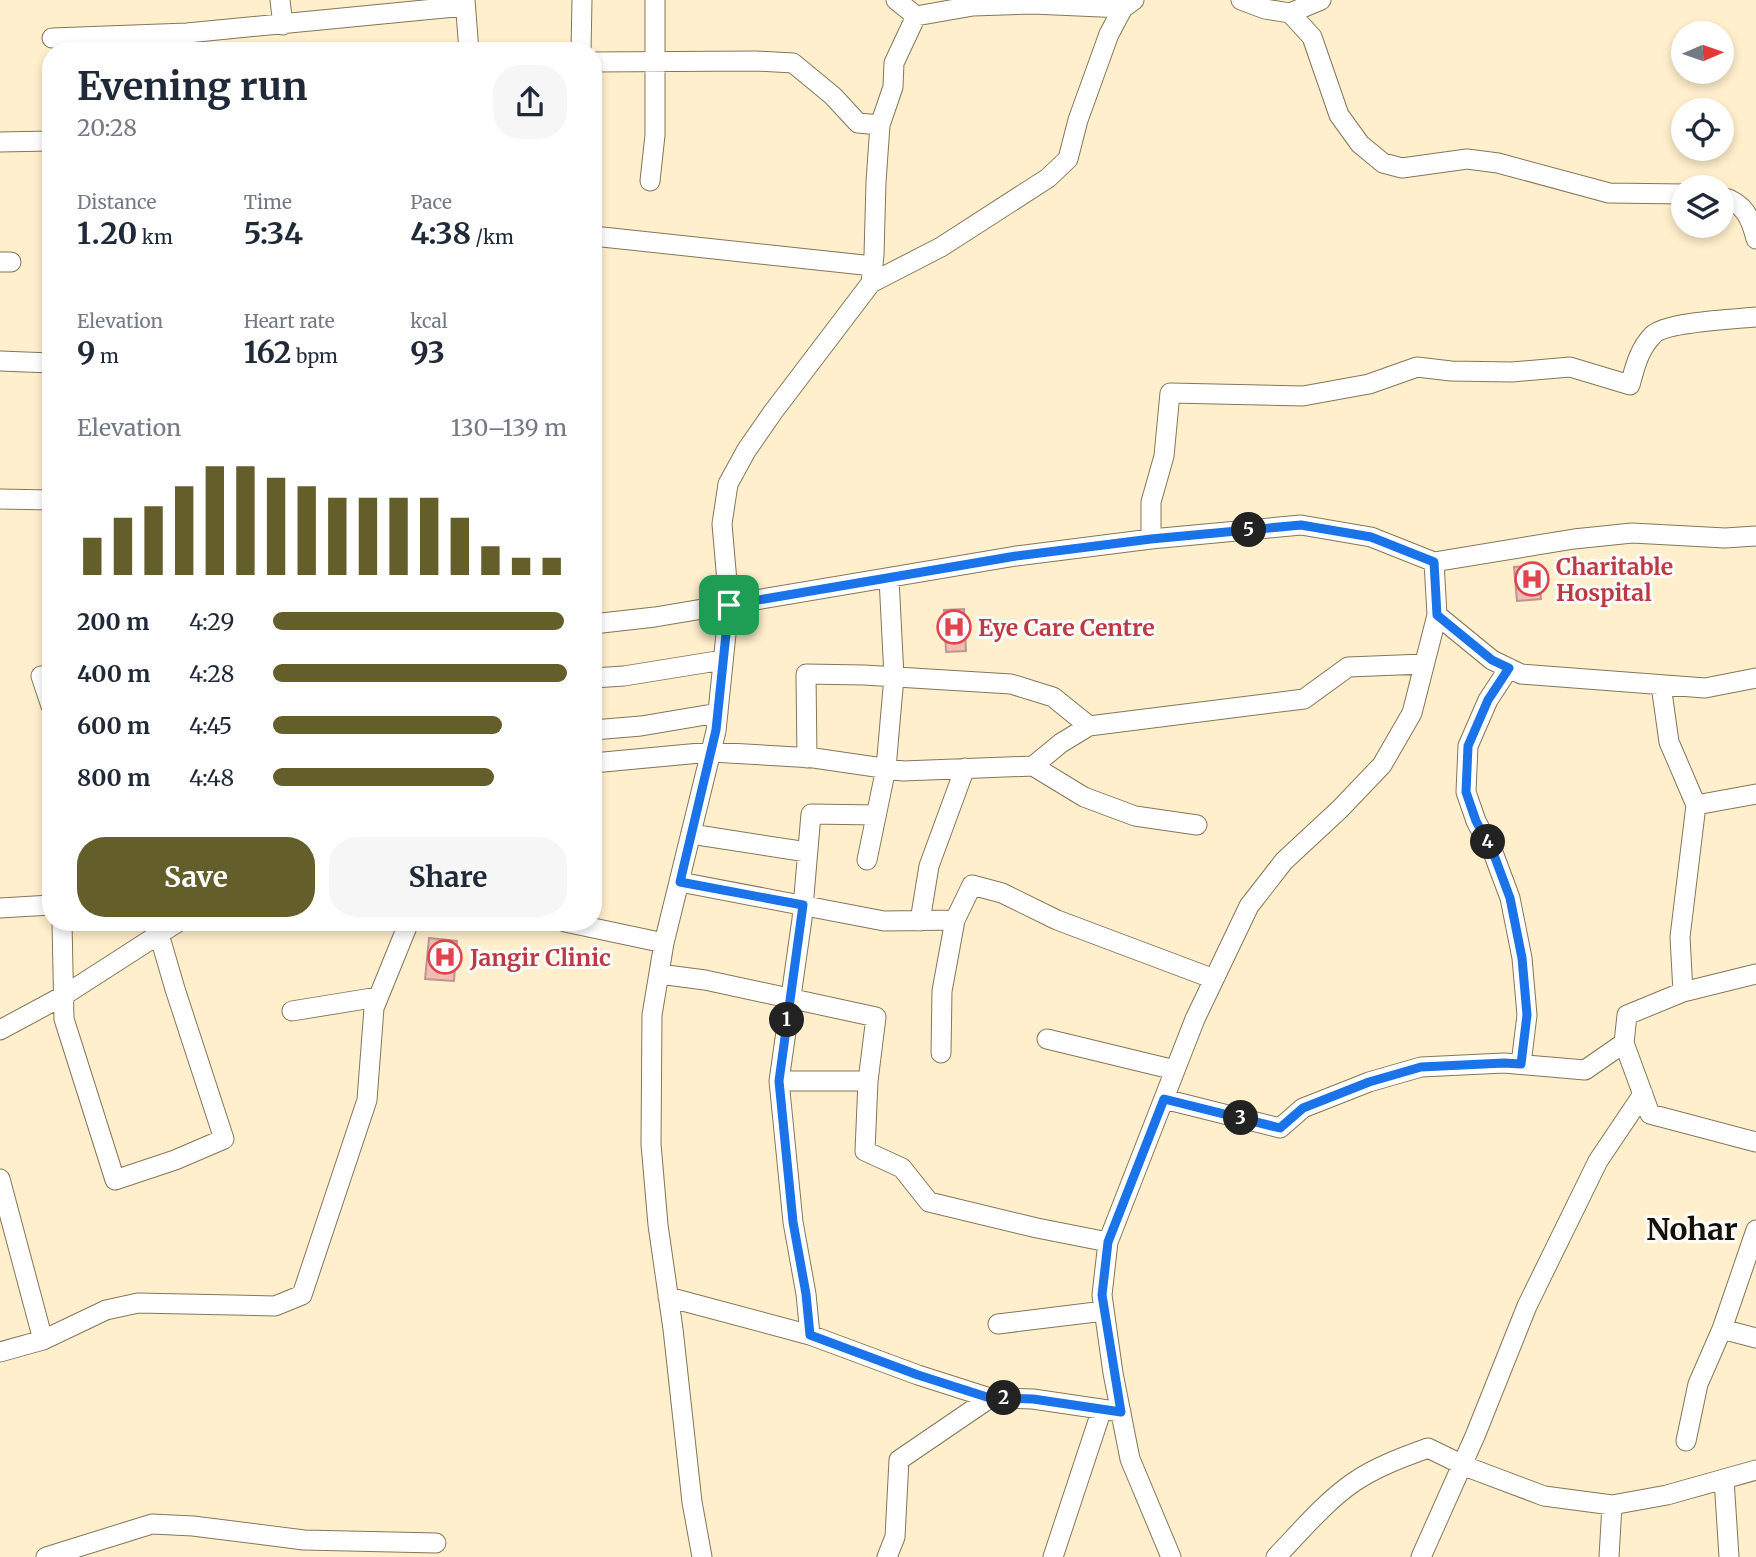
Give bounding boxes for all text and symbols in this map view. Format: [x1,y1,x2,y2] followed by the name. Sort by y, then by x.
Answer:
[1671,21,1734,84] north arrow
[1671,21,1734,238] map controls
[77,63,308,110] text: Evening run
[493,65,567,139] button: share
[1671,98,1734,161] button: locate
[77,113,137,142] text: 20:28
[1671,175,1734,238] button: layers
[77,190,156,214] text: Distance
[244,190,292,214] text: Time
[410,190,452,214] text: Pace
[77,214,137,252] text: 1.20
[244,214,303,252] text: 5:34
[410,214,471,252] text: 4:38
[137,225,173,249] text: km
[471,225,514,249] text: /km
[77,309,163,333] text: Elevation
[244,309,335,333] text: Heart rate
[410,309,448,333] text: kcal
[77,333,96,371] text: 9
[244,333,291,371] text: 162
[410,333,445,371] text: 93
[96,344,119,368] text: m
[291,344,338,368] text: bpm
[77,413,181,442] text: Elevation
[451,413,567,442] text: 130–139 m
[1232,512,1266,548] pin: 5
[1243,517,1254,541] text: 5
[1556,552,1673,607] place label: Charitable Hospital
[1513,560,1551,598] hospital icon: Charitable Hospital
[699,575,759,635] pin
[710,586,748,624] icon: arrive
[77,607,149,636] text: 200 m
[189,607,234,636] text: 4:29
[935,608,973,646] hospital icon: Eye Care Centre
[978,613,1155,642] place label: Eye Care Centre
[77,659,151,688] text: 400 m
[189,659,234,688] text: 4:28
[77,711,150,740] text: 600 m
[189,711,232,740] text: 4:45
[77,763,150,792] text: 800 m
[189,763,234,792] text: 4:48
[1470,824,1506,860] pin: 4
[1481,829,1494,853] text: 4
[77,837,315,917] button: Save
[329,837,567,917] button: Share
[426,938,464,976] hospital icon: Jangir Clinic
[469,943,611,972] place label: Jangir Clinic
[770,1002,804,1038] pin: 1
[782,1007,791,1031] text: 1
[1224,1100,1258,1136] pin: 3
[1235,1105,1246,1129] text: 3
[1646,1210,1738,1248] district label: Nohar
[986,1380,1021,1416] pin: 2
[998,1385,1009,1409] text: 2

